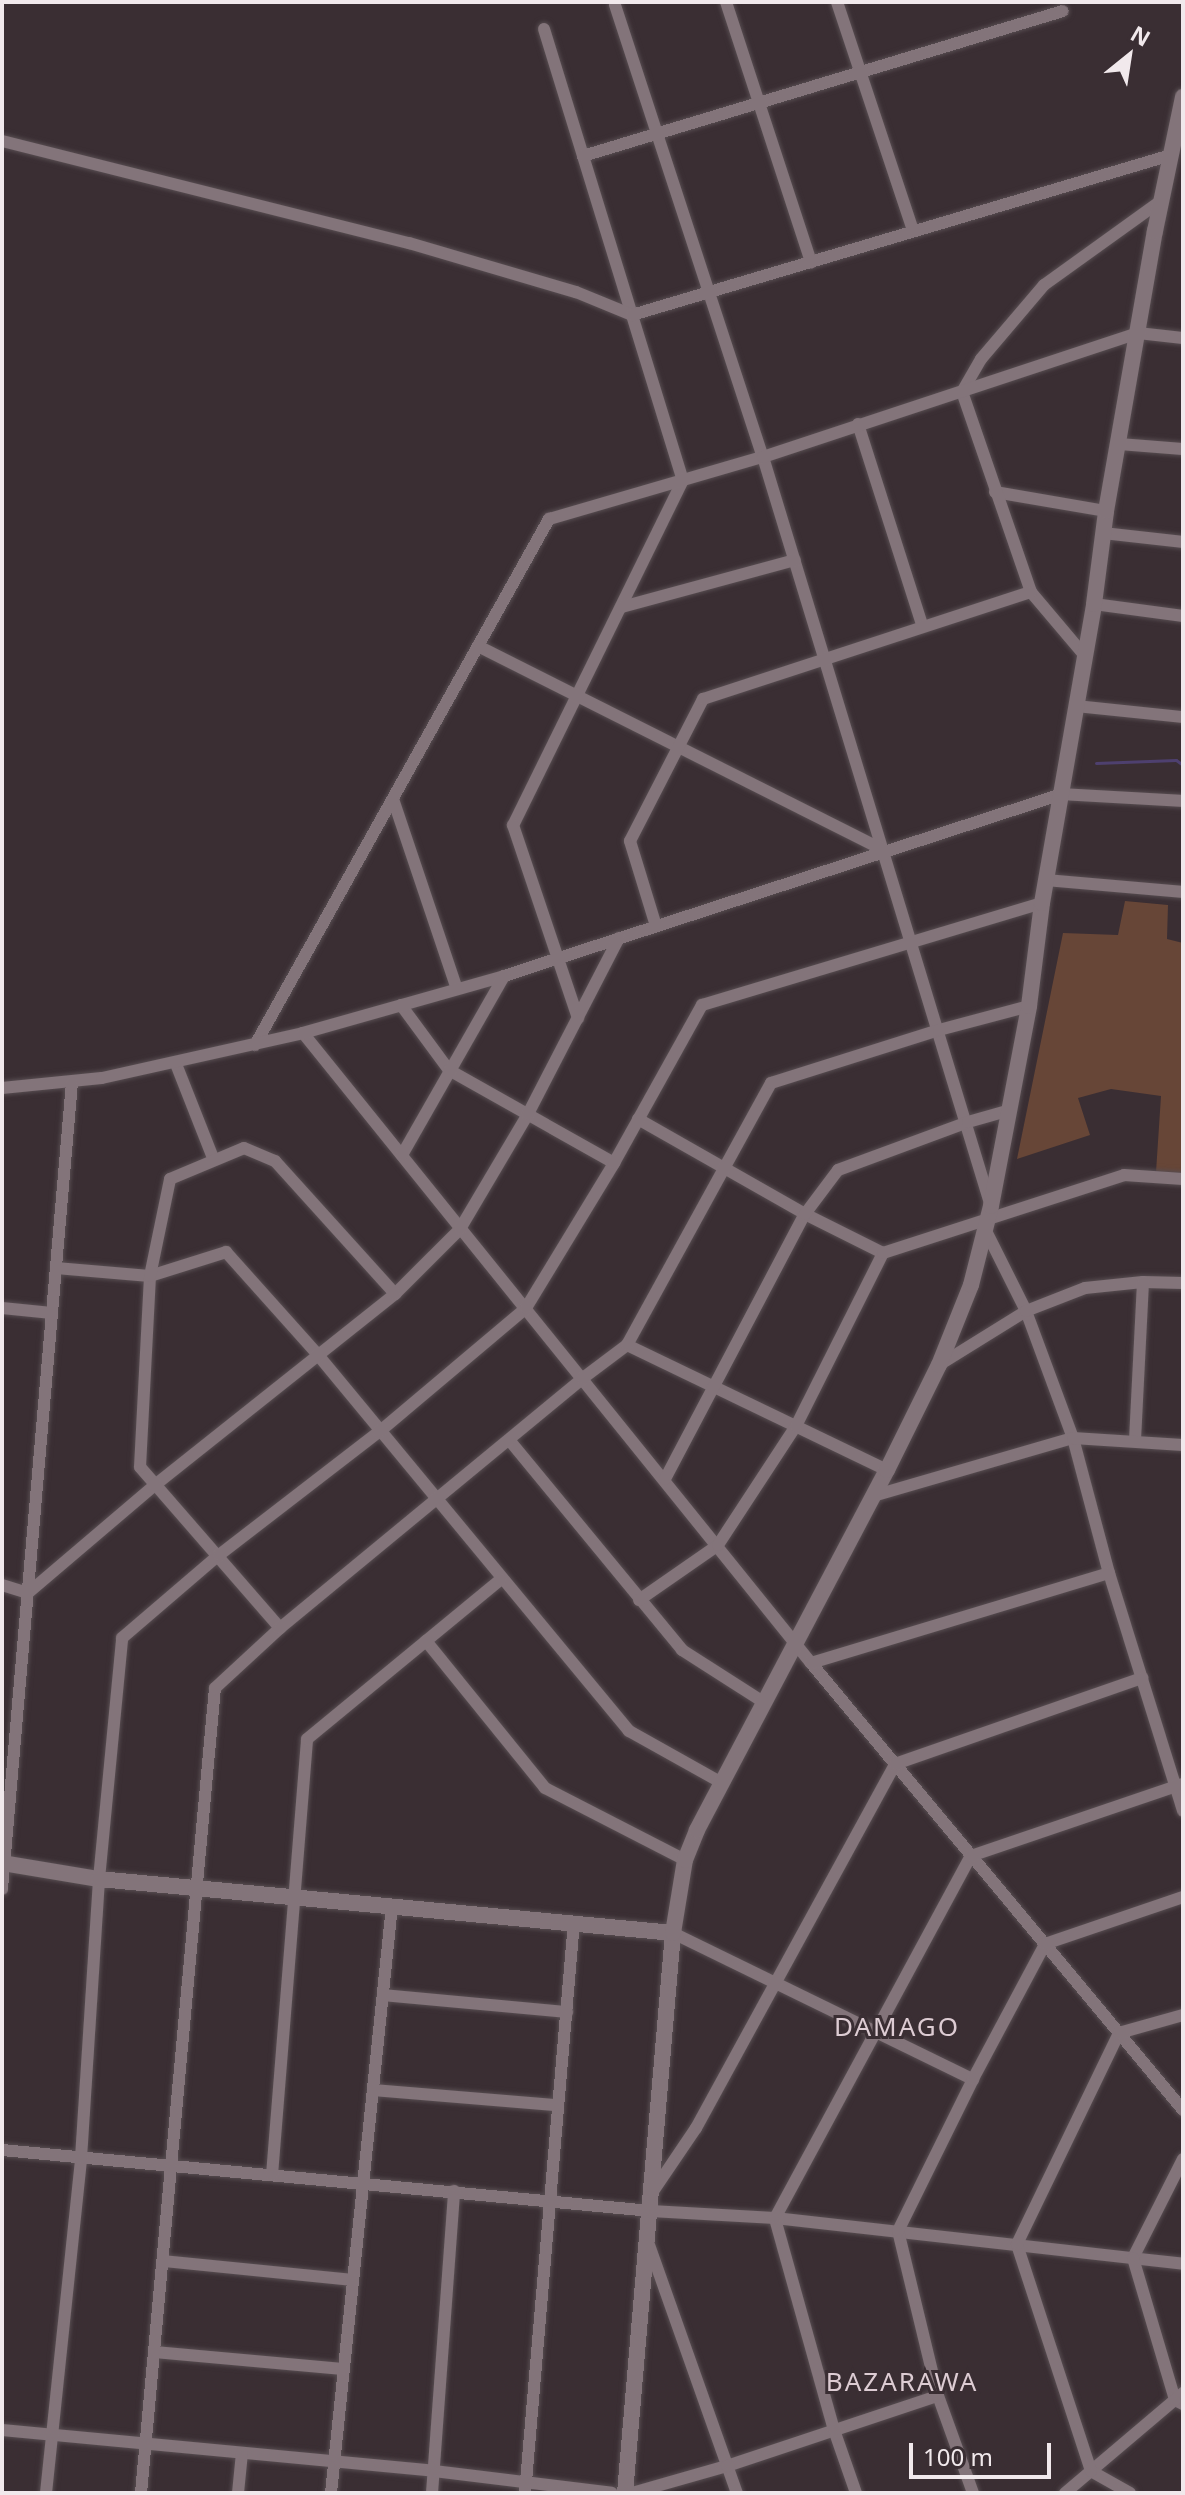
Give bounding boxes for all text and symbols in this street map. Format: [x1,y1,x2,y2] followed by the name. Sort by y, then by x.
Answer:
[1089,16,1169,96] north arrow
[1126,18,1156,53] text: N
[834,2011,960,2043] district label: DAMAGO
[826,2366,978,2398] district label: BAZARAWA
[913,2427,1055,2477] scale bar
[923,2440,993,2473] text: 100 m

